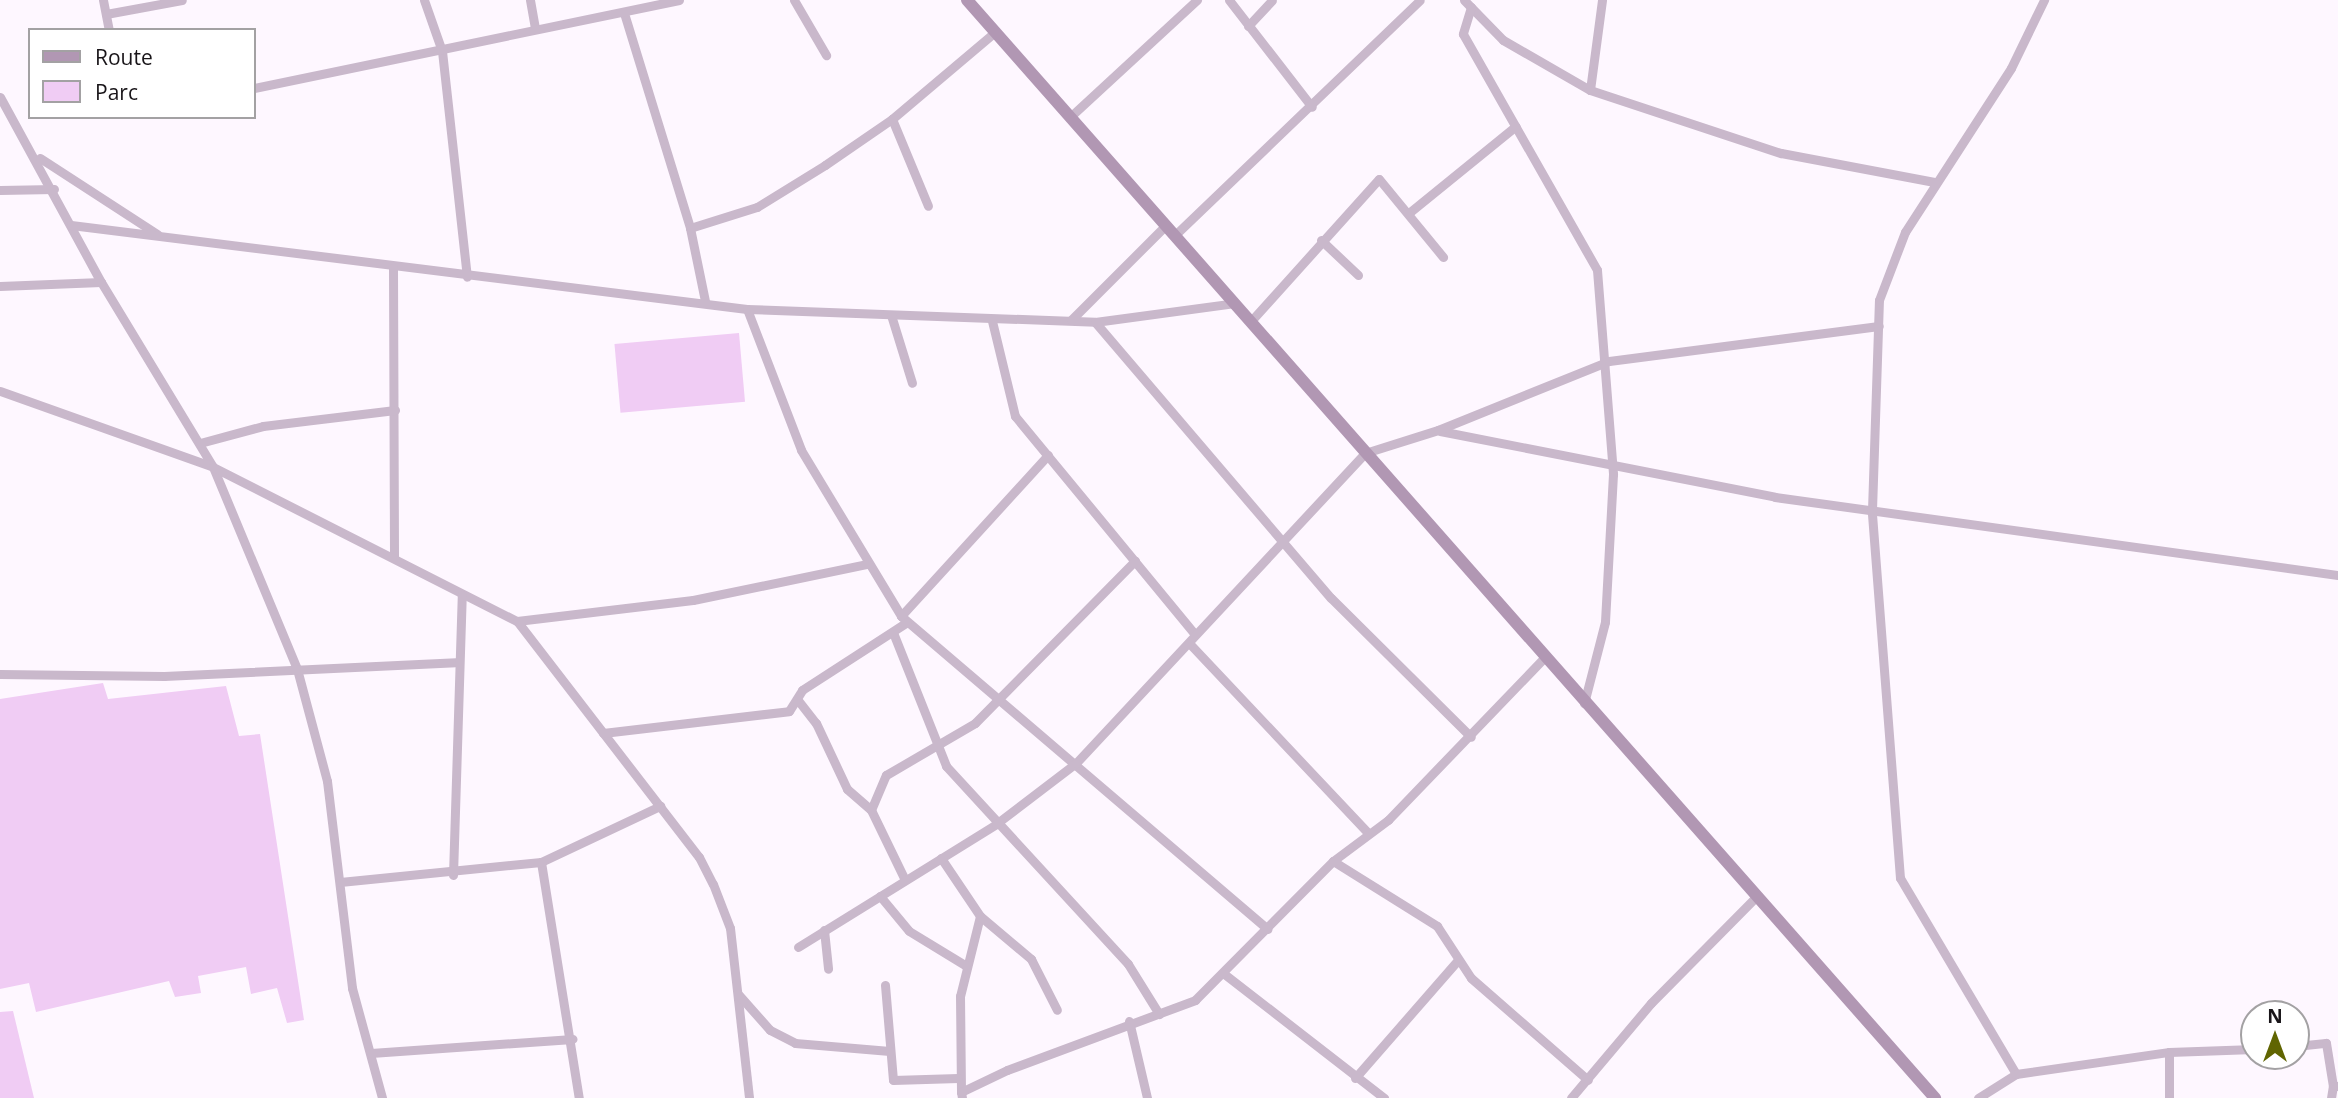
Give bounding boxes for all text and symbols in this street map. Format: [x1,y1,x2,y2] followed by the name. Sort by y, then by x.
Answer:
[28,28,256,119] legend
[95,43,153,71] text: Route
[95,78,138,106] text: Parc
[2240,1000,2310,1070] north arrow
[2267,1003,2283,1029] text: N

